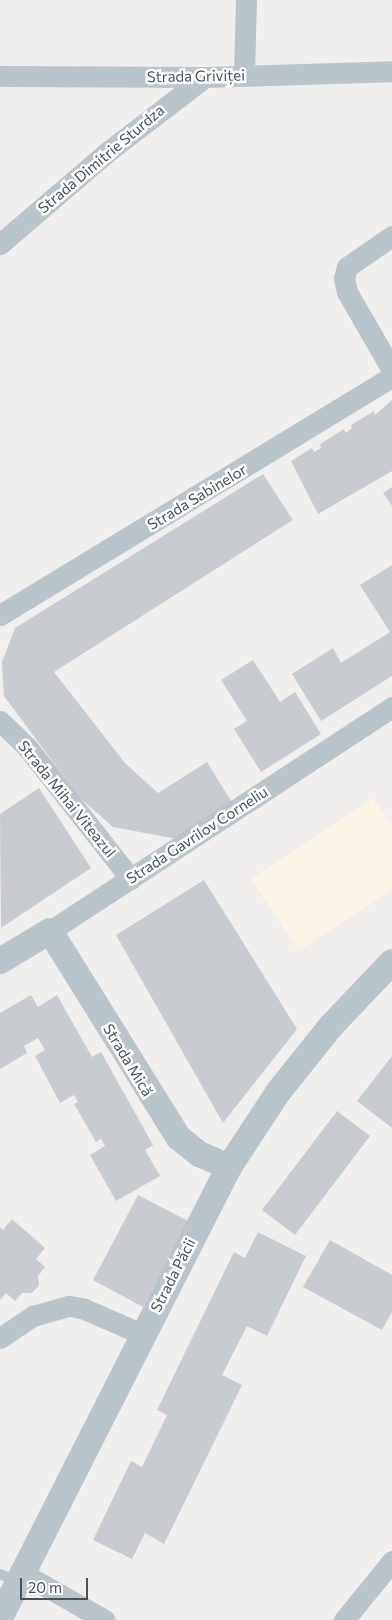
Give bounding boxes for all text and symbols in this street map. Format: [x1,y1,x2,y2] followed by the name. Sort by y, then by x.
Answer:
[147,66,245,86] street label: Strada Griviței
[34,101,168,217] street label: Strada Dimitrie Sturdza
[144,460,250,534] street label: Strada Sabinelor
[14,737,120,861] street label: Strada Mihai Viteazul
[123,783,271,887] street label: Strada Gavrilov Corneliu
[99,1021,157,1099] street label: Strada Mică
[147,1235,199,1315] street label: Strada Păcii
[22,1568,90,1600] scale bar
[28,1578,62,1596] text: 20 m

